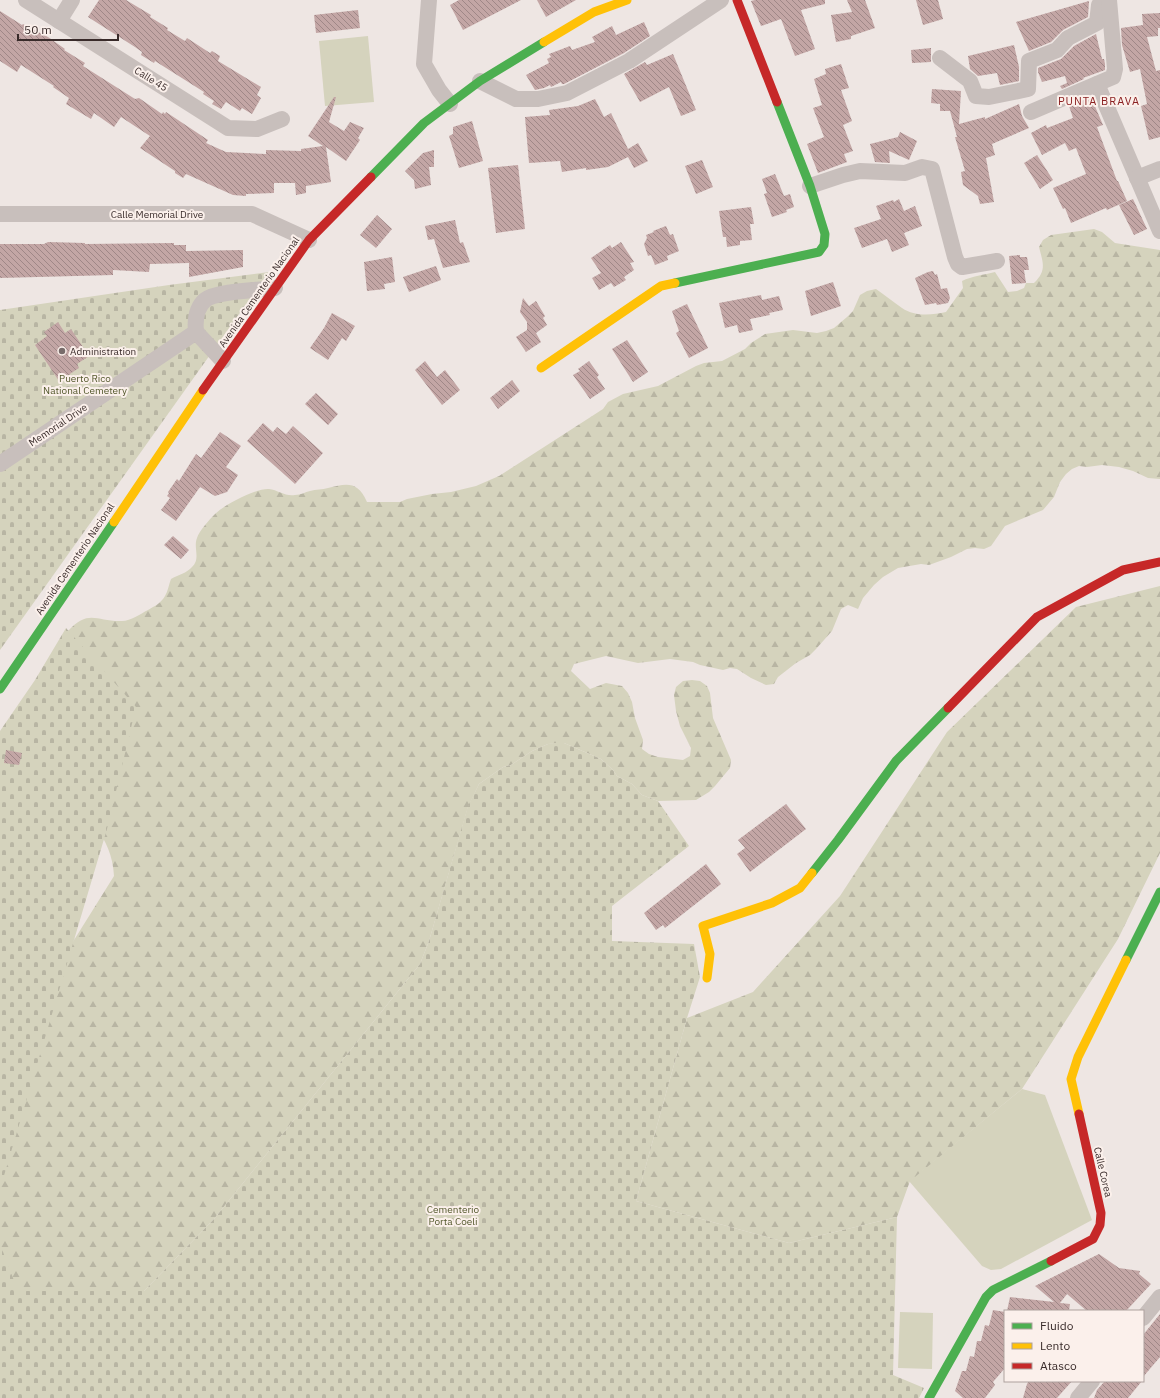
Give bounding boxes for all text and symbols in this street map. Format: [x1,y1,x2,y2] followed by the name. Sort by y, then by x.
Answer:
[18,16,118,42] scale bar
[24,22,52,37] text: 50 m
[132,64,170,94] street label: Calle 45
[1058,94,1140,108] district label: PUNTA BRAVA
[111,208,204,221] street label: Calle Memorial Drive
[216,234,302,350] street label: Avenida Cementerio Nacional
[70,345,136,358] place label: Administration
[57,346,67,356] marker: Administration
[43,372,127,397] park label: Puerto Rico National Cemetery
[26,400,90,449] street label: Memorial Drive
[33,500,118,617] street label: Avenida Cementerio Nacional
[1091,1146,1115,1199] street label: Calle Corea
[427,1203,480,1228] park label: Cementerio Porta Coeli
[1004,1310,1144,1382] legend
[1040,1318,1074,1333] text: Fluido
[1040,1338,1070,1353] text: Lento
[1040,1358,1077,1373] text: Atasco

